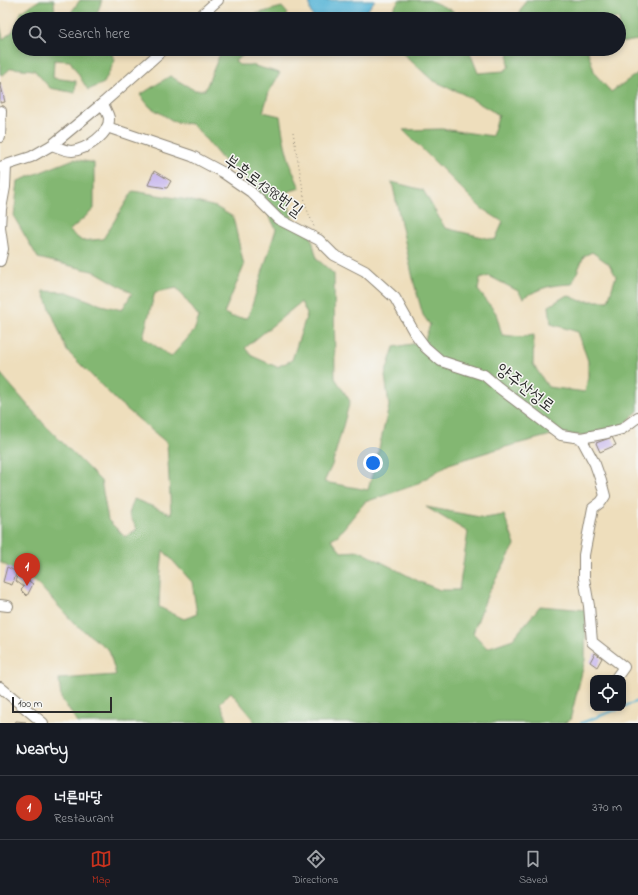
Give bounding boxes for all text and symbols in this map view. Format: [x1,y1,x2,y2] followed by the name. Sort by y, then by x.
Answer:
[12,12,626,56] search box
[26,23,48,45] icon: search
[58,23,130,45] text: Search here
[218,149,308,224] street label: 부흥로1398번길
[490,357,560,419] street label: 양주산성로
[363,453,383,473] your location
[14,553,40,586] pin: 1
[590,675,626,711] map controls
[590,675,626,711] button: locate
[12,695,112,714] scale bar
[18,696,42,712] text: 100 m
[16,737,68,762] text: Nearby
[54,787,102,809] text: 너른마당
[27,798,31,817] text: 1
[592,798,622,817] text: 370 m
[54,809,114,828] text: Restaurant
[90,848,112,888] tab: Map
[293,848,339,888] tab: Directions
[519,848,548,888] tab: Saved

